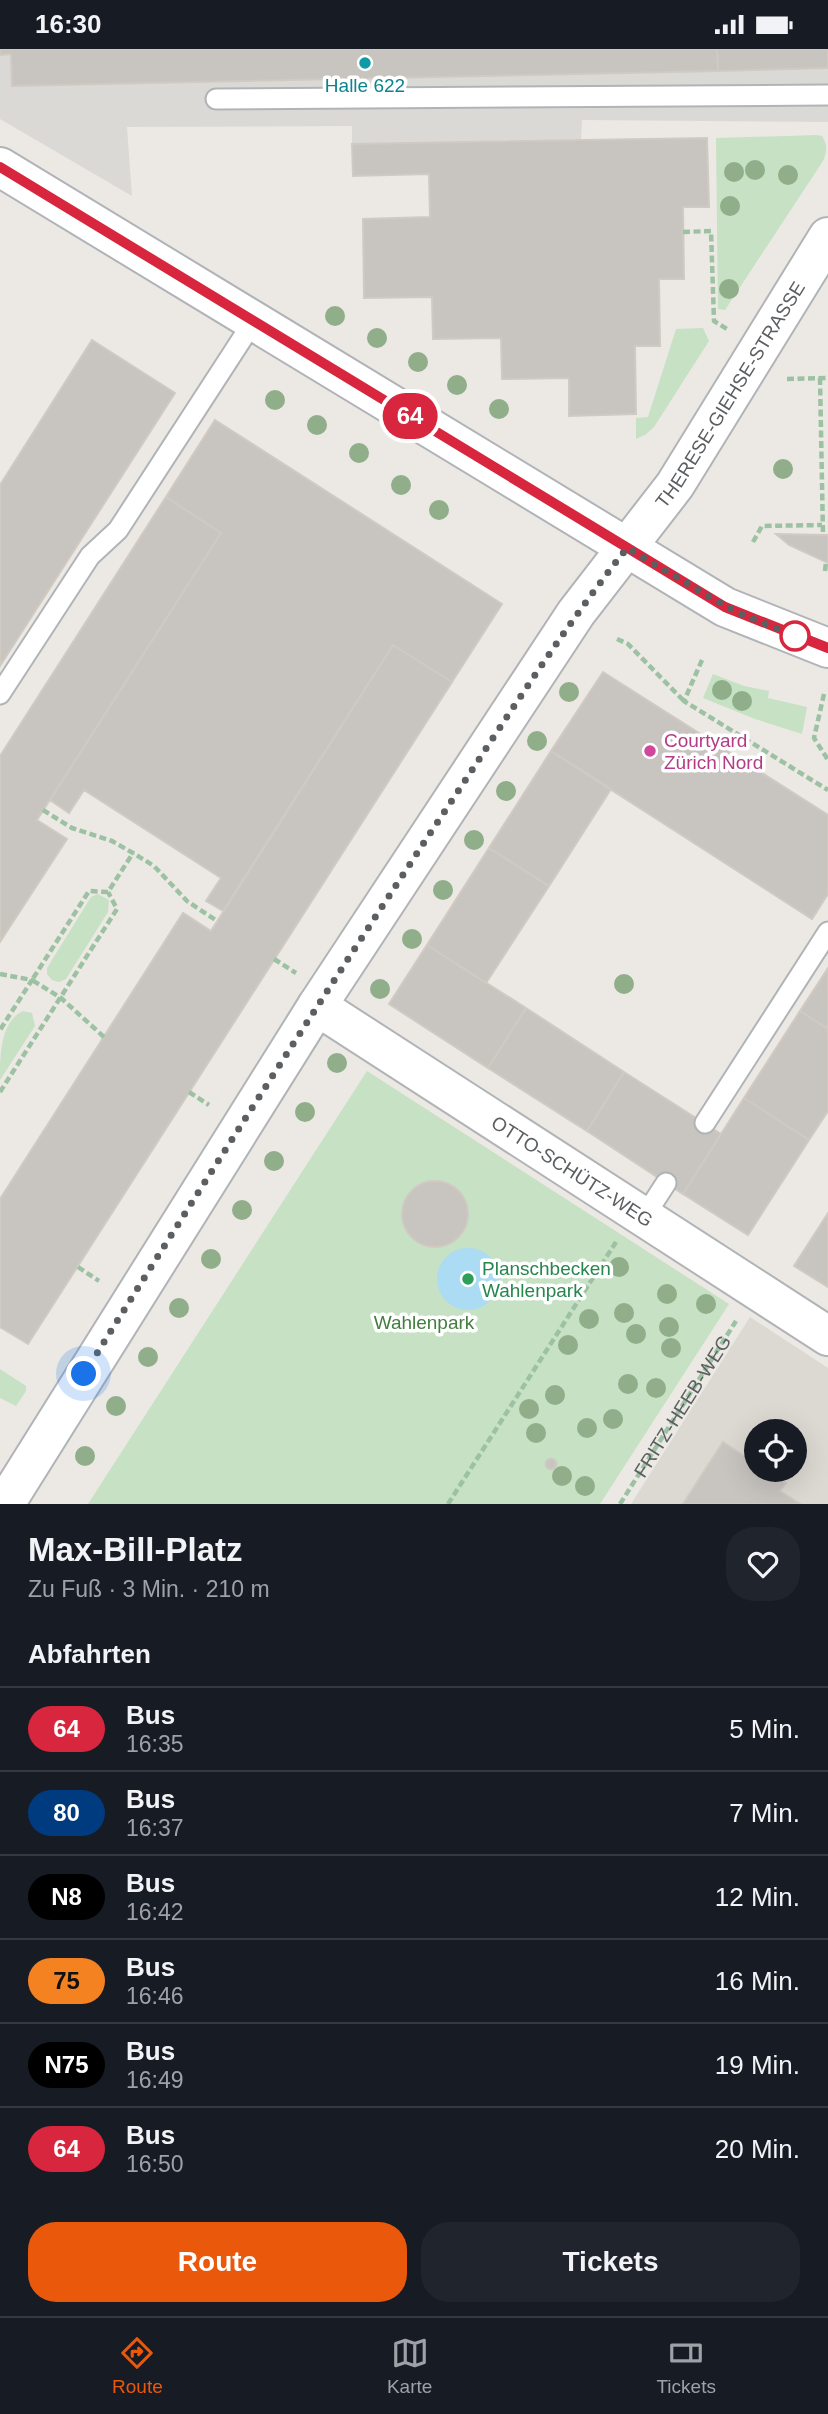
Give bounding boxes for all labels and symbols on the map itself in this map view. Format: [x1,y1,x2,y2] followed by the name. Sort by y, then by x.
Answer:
[357,55,373,71] marker: Halle 622
[325,75,405,96] place label: Halle 622
[651,277,809,512] street label: THERESE-GIEHSE-STRASSE
[378,393,442,439] line badge: 64
[780,621,810,651] unlabelled marker
[664,730,763,773] place label: Courtyard Zürich Nord
[642,743,658,759] marker: Courtyard Zürich Nord
[488,1111,657,1231] street label: OTTO-SCHÜTZ-WEG
[482,1258,611,1301] place label: Planschbecken Wahlenpark
[460,1271,476,1287] marker: Planschbecken Wahlenpark
[374,1312,475,1333] park label: Wahlenpark
[629,1331,735,1481] street label: FRITZ-HEEB-WEG
[66,1356,101,1391] your location

